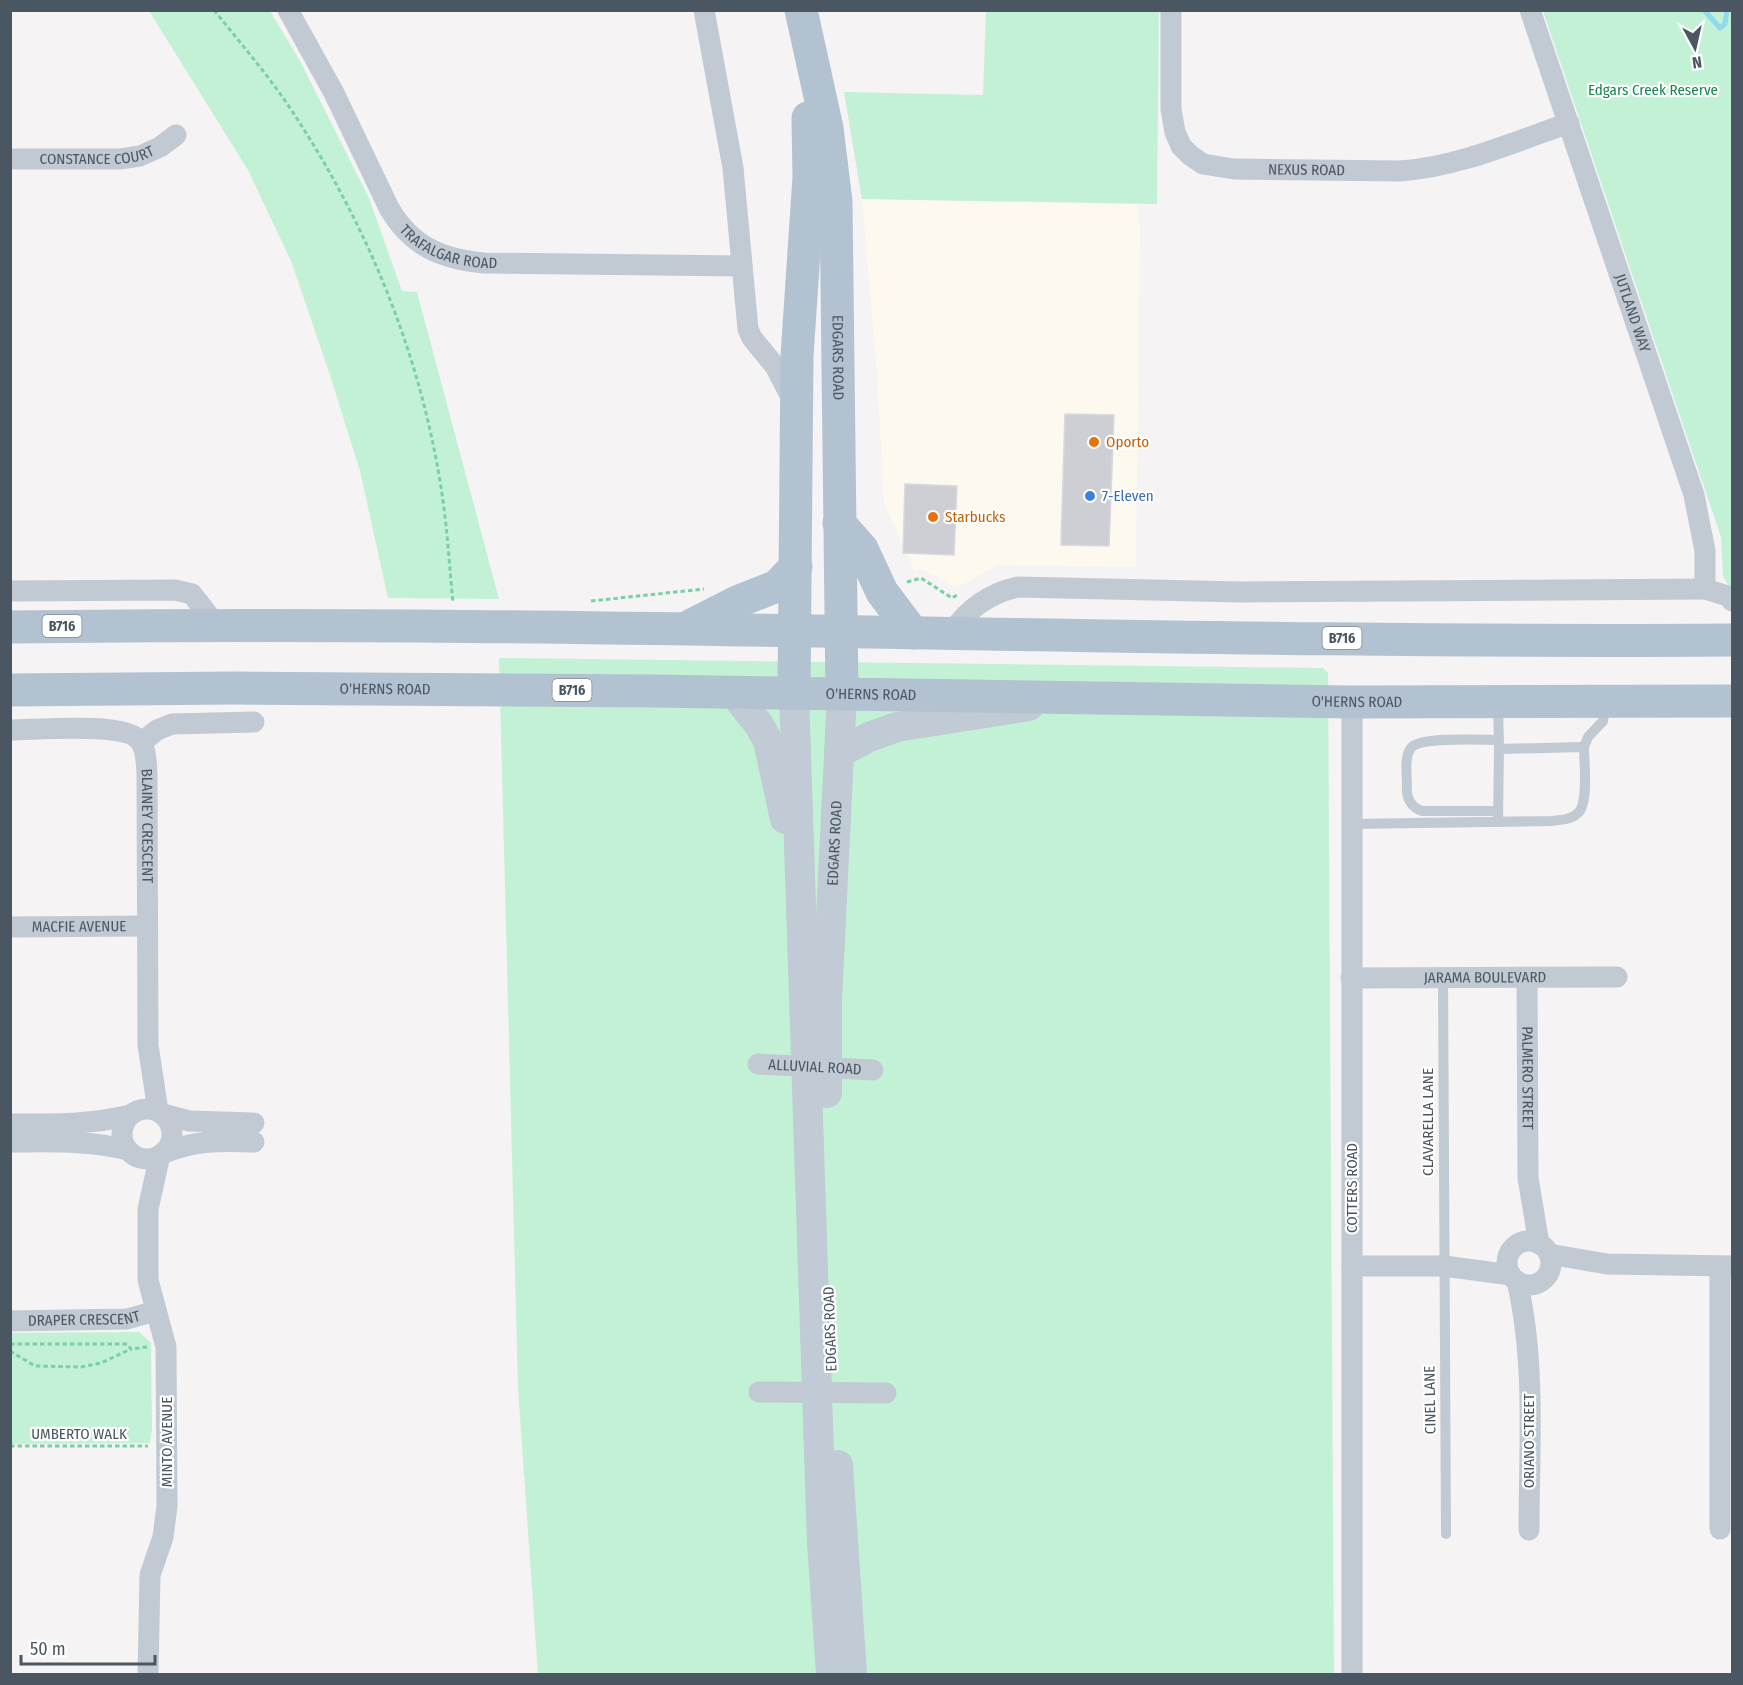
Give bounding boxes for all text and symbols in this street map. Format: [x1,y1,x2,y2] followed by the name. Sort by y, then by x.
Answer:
[1665,18,1725,78] north arrow
[1691,52,1703,72] text: N
[1588,81,1718,99] park label: Edgars Creek Reserve
[40,142,157,168] street label: CONSTANCE COURT
[1268,160,1345,179] street label: NEXUS ROAD
[396,221,497,272] street label: TRAFALGAR ROAD
[1611,272,1654,355] street label: JUTLAND WAY
[828,315,847,400] street label: EDGARS ROAD
[1106,433,1149,451] place label: Oporto
[1087,435,1101,449] marker: Oporto
[1102,487,1154,505] place label: 7-Eleven
[1083,489,1097,503] marker: 7-Eleven
[945,508,1005,526] place label: Starbucks
[926,510,940,524] marker: Starbucks
[42,615,82,637] road number: B716
[1322,627,1362,649] road number: B716
[552,679,592,701] road number: B716
[340,680,430,698] street label: O'HERNS ROAD
[825,685,916,704] street label: O'HERNS ROAD
[1311,692,1402,711] street label: O'HERNS ROAD
[138,768,156,883] street label: BLAINEY CRESCENT
[824,800,846,886] street label: EDGARS ROAD
[32,917,126,936] street label: MACFIE AVENUE
[1424,968,1546,987] street label: JARAMA BOULEVARD
[1518,1026,1537,1130] street label: PALMERO STREET
[768,1056,862,1078] street label: ALLUVIAL ROAD
[1419,1068,1437,1176] street label: CLAVARELLA LANE
[1343,1143,1361,1233] street label: COTTERS ROAD
[820,1286,840,1372] street label: EDGARS ROAD
[28,1307,142,1330] street label: DRAPER CRESCENT
[1420,1366,1440,1434] street label: CINEL LANE
[1520,1394,1538,1488] street label: ORIANO STREET
[158,1397,176,1487] street label: MINTO AVENUE
[31,1425,127,1443] street label: UMBERTO WALK
[21,1628,154,1666] scale bar
[30,1638,66,1660] text: 50 m

